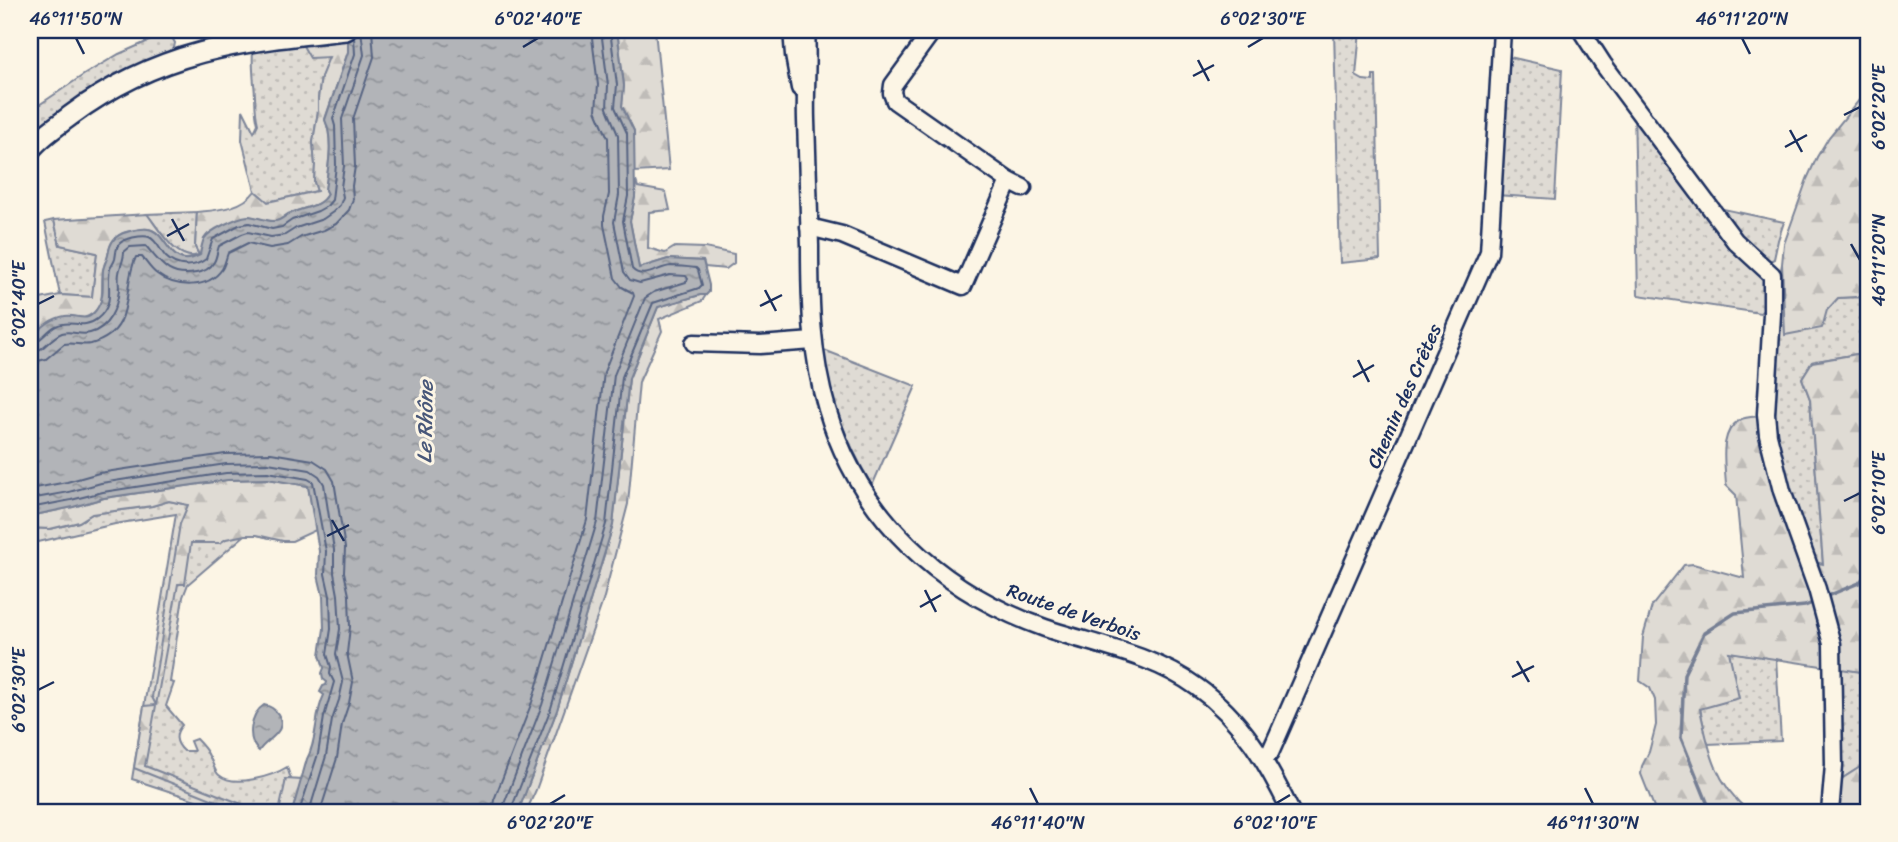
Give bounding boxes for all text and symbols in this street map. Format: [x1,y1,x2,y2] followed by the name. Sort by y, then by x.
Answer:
[29,3,123,35] text: 46°11'50"N
[495,3,582,35] text: 6°02'40"E
[1220,3,1307,35] text: 6°02'30"E
[1695,3,1789,35] text: 46°11'20"N
[1863,63,1895,150] text: 6°02'20"E
[1863,213,1895,307] text: 46°11'20"N
[3,260,35,347] text: 6°02'40"E
[1357,318,1451,474] street label: Chemin des Crêtes
[405,378,445,464] water label: Le Rhône
[1863,451,1895,534] text: 6°02'10"E
[1003,574,1146,650] street label: Route de Verbois
[3,646,35,733] text: 6°02'30"E
[507,807,594,839] text: 6°02'20"E
[991,807,1085,839] text: 46°11'40"N
[1234,807,1317,839] text: 6°02'10"E
[1547,807,1640,839] text: 46°11'30"N

